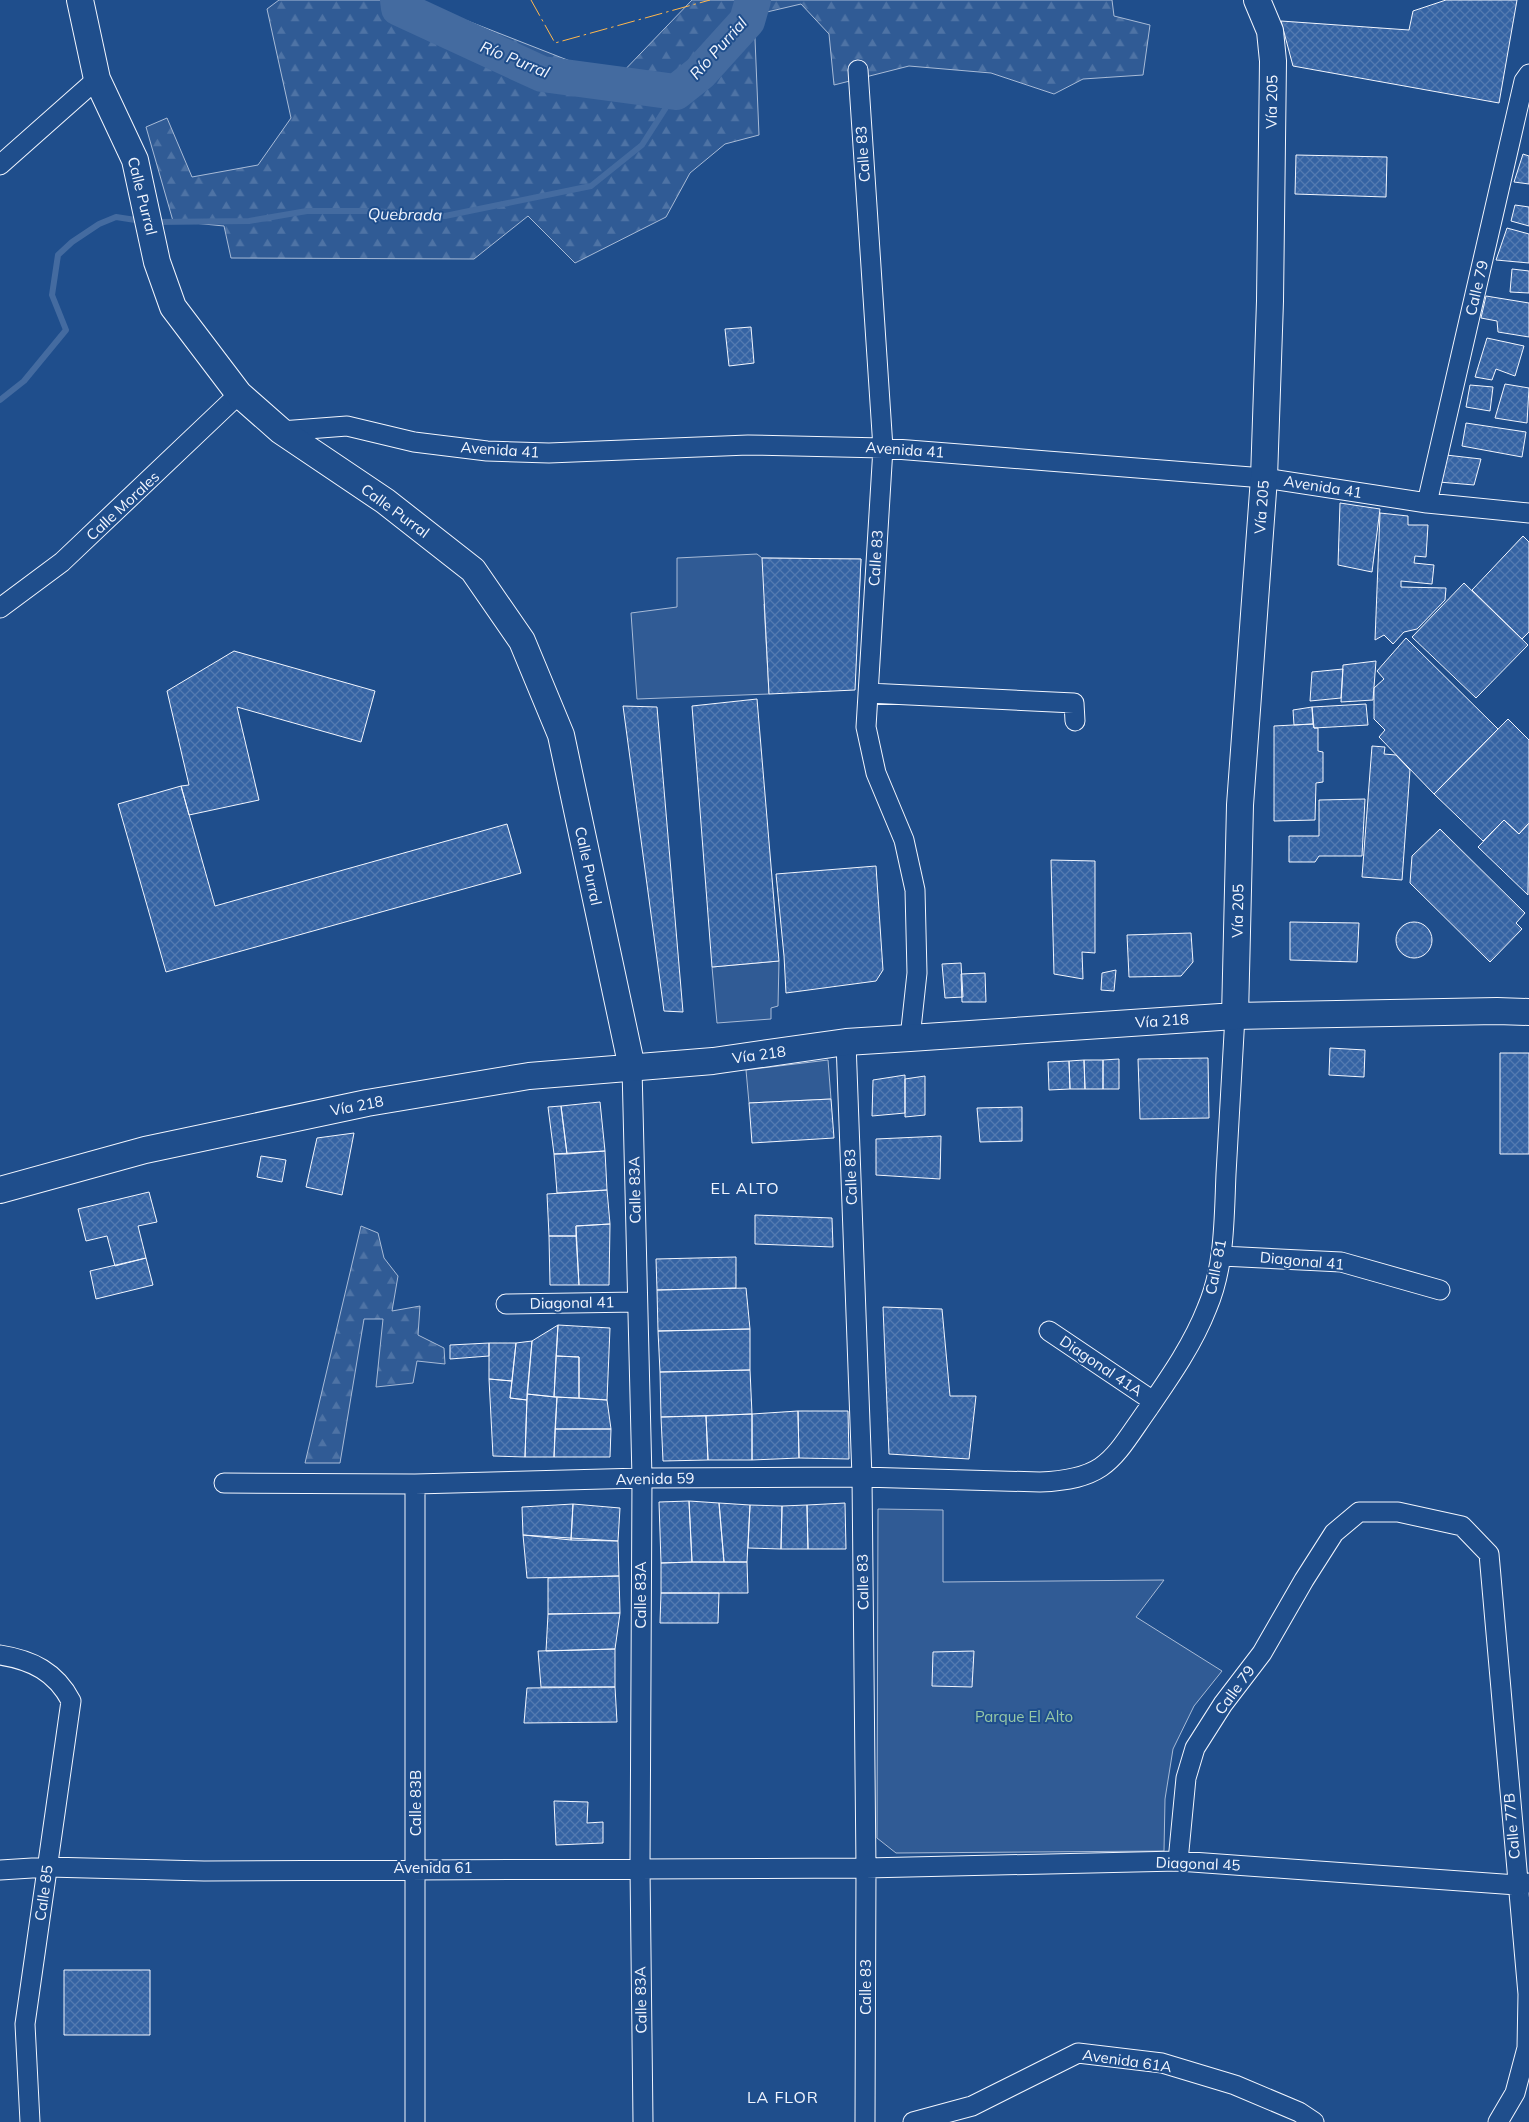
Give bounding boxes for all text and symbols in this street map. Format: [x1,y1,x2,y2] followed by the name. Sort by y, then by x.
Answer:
[685,13,751,83] water label: Río Purrial
[478,36,553,82] water label: Río Purral
[1262,75,1281,129] street label: Vía 205
[851,125,874,183] street label: Calle 83
[124,155,161,237] street label: Calle Purral
[368,203,443,225] water label: Quebrada
[1461,258,1492,317] street label: Calle 79
[460,437,540,462] street label: Avenida 41
[865,437,945,462] street label: Avenida 41
[82,467,163,544] street label: Calle Morales
[1283,471,1364,502] street label: Avenida 41
[357,479,433,542] street label: Calle Purral
[1250,479,1273,535] street label: Vía 205
[864,529,887,587] street label: Calle 83
[571,825,606,907] street label: Calle Purral
[1228,884,1247,938] street label: Vía 205
[1134,1009,1190,1032] street label: Vía 218
[731,1041,787,1068] street label: Vía 218
[329,1091,385,1120] street label: Vía 218
[840,1149,861,1205] street label: Calle 83
[624,1156,645,1224] street label: Calle 83A
[710,1178,780,1198] district label: EL ALTO
[1201,1237,1230,1296] street label: Calle 81
[1259,1247,1345,1274] street label: Diagonal 41
[529,1292,614,1313] street label: Diagonal 41
[1056,1331,1146,1400] street label: Diagonal 41A
[615,1468,695,1489] street label: Avenida 59
[853,1554,872,1610] street label: Calle 83
[631,1561,650,1629] street label: Calle 83A
[1210,1661,1259,1718] street label: Calle 79
[975,1707,1073,1726] park label: Parque El Alto
[406,1770,425,1836] street label: Calle 83B
[1499,1792,1524,1860] street label: Calle 77B
[1155,1853,1241,1874] street label: Diagonal 45
[394,1858,472,1877] street label: Avenida 61
[30,1864,57,1922] street label: Calle 85
[856,1959,875,2015] street label: Calle 83
[630,1966,651,2034] street label: Calle 83A
[1081,2045,1173,2076] street label: Avenida 61A
[747,2087,819,2107] district label: LA FLOR

